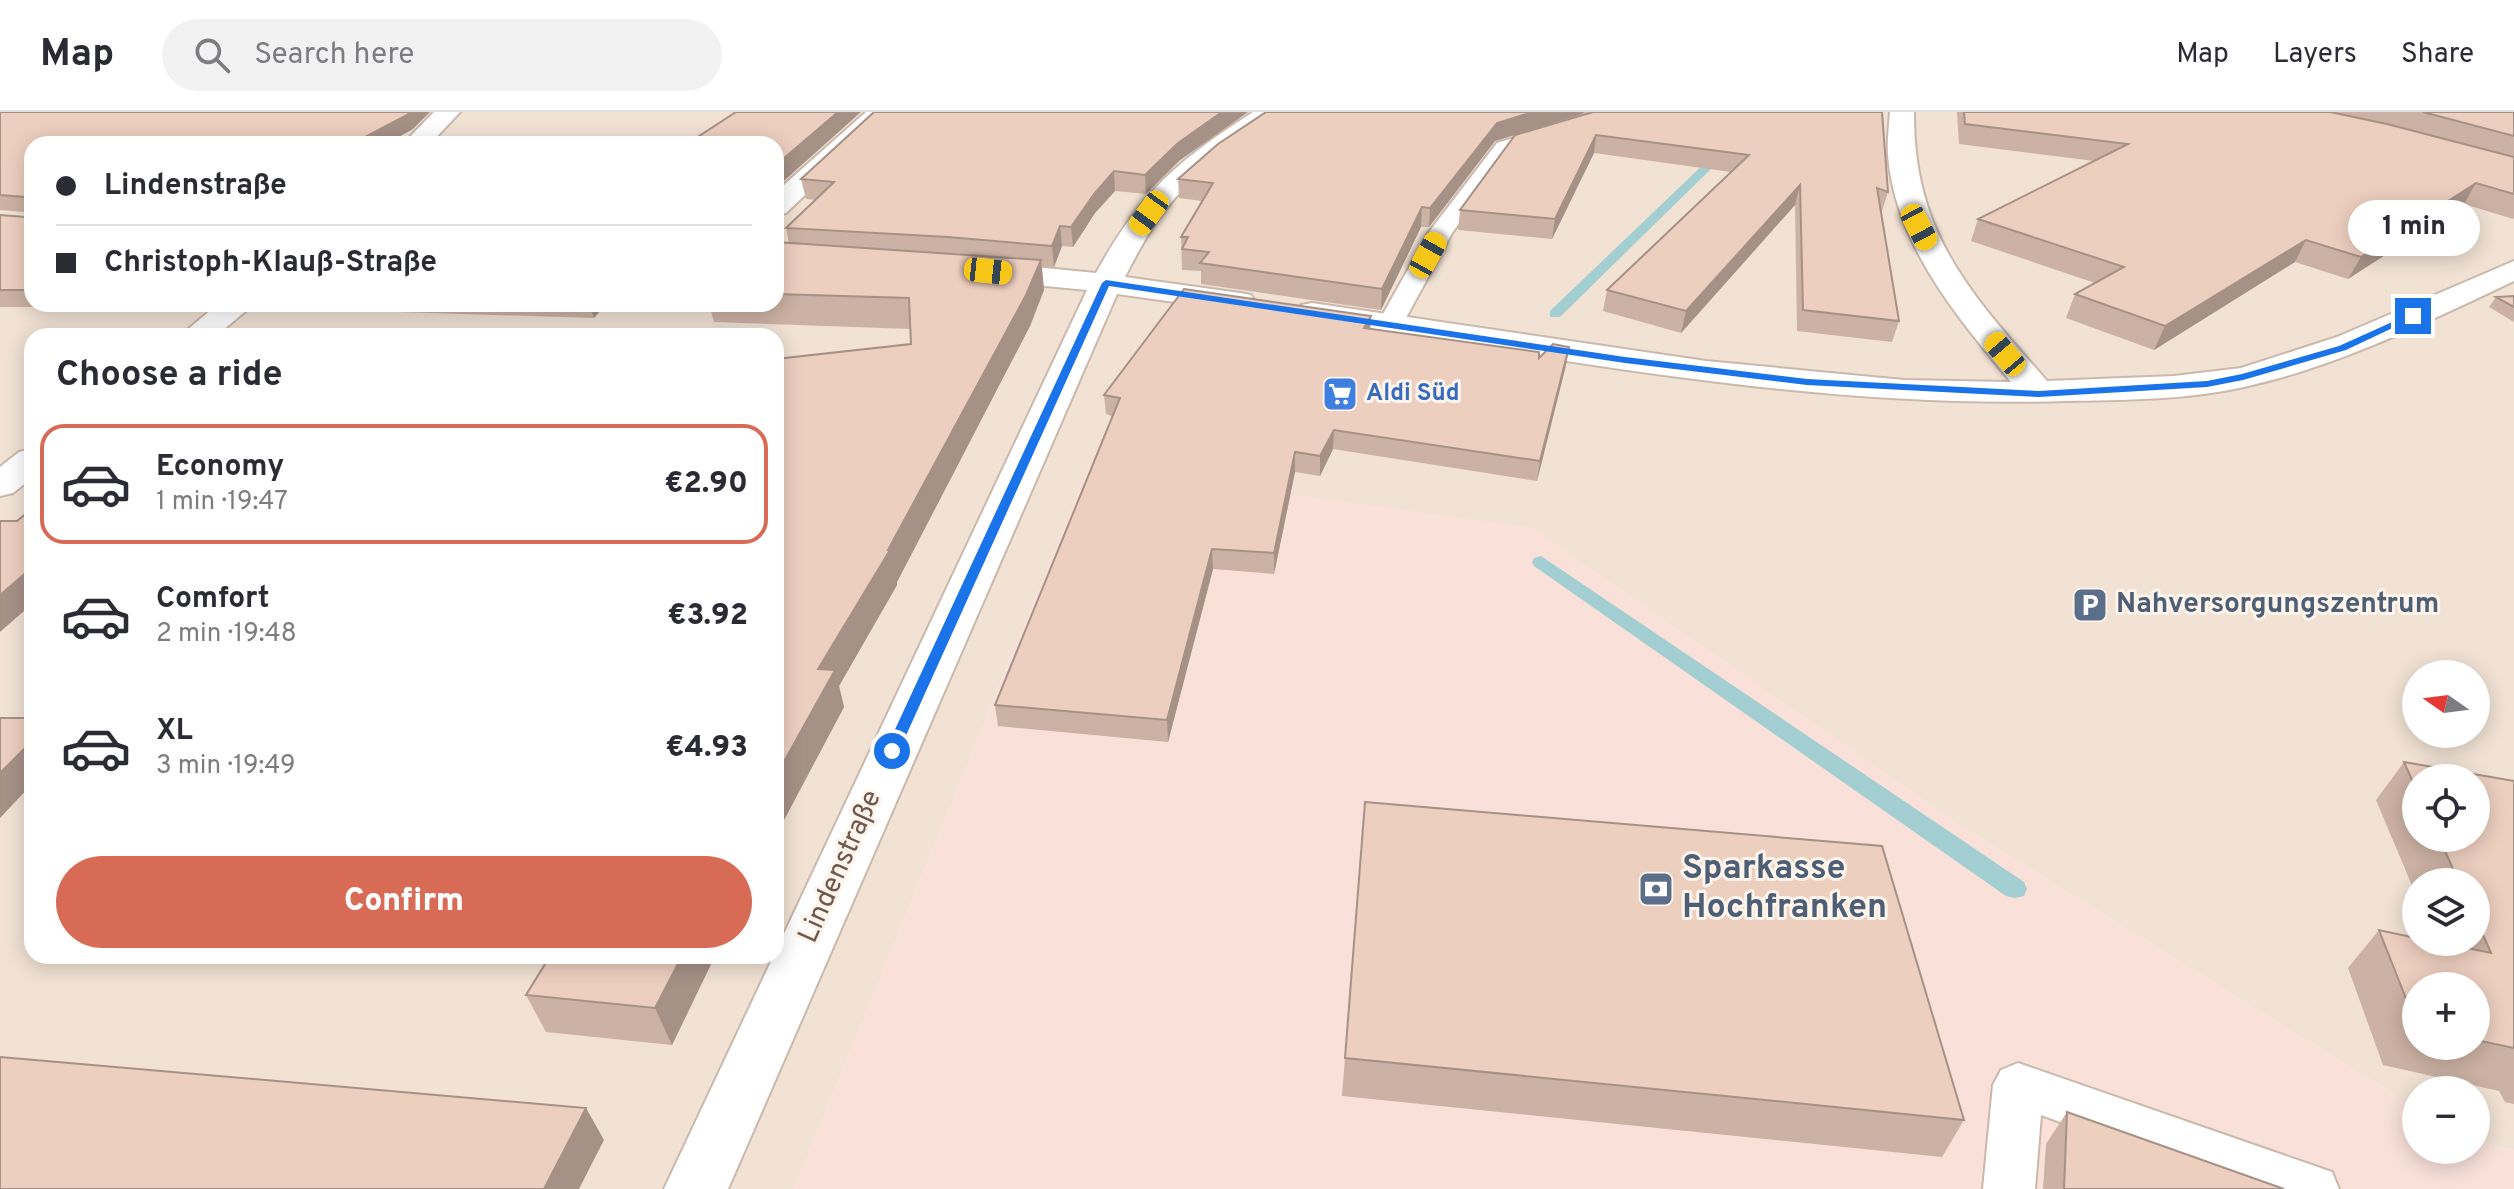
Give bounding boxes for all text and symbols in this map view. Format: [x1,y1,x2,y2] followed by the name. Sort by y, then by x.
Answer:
[162,19,722,91] search box
[40,31,114,80] text: Map
[190,33,234,77] icon: search
[254,37,414,74] text: Search here
[2176,37,2229,73] text: Map
[2273,37,2357,73] text: Layers
[2401,37,2474,73] text: Share
[104,168,287,205] text: Lindenstraße
[1125,187,1173,239] car
[1897,200,1941,254] car
[2347,200,2479,256] callout: 1 min
[2382,211,2446,244] text: 1 min
[1406,228,1450,282] car
[104,245,437,282] text: Christoph-Klauß-Straße
[963,257,1013,285] car
[2395,298,2431,334] route end
[1980,328,2030,380] car
[56,353,282,399] text: Choose a ride
[1321,375,1359,413] supermarket icon: Aldi Süd
[1366,379,1460,409] place label: Aldi Süd
[60,448,132,520] icon: car
[156,449,284,486] text: Economy
[664,466,748,503] text: €2.90
[156,486,288,519] text: 1 min · 19:47
[60,580,132,652] icon: car
[156,581,269,618] text: Comfort
[2071,586,2109,624] parking icon: Nahversorgungszentrum
[2116,587,2439,623] place label: Nahversorgungszentrum
[667,598,748,635] text: €3.92
[156,618,297,651] text: 2 min · 19:48
[2402,660,2490,748] north arrow
[2402,660,2490,1164] map controls
[60,712,132,784] icon: car
[156,713,193,750] text: XL
[665,730,748,767] text: €4.93
[874,733,910,769] route start
[156,750,296,783] text: 3 min · 19:49
[2402,764,2490,852] button: locate
[791,785,891,949] street label: Lindenstraße
[1682,848,1887,930] place label: Sparkasse Hochfranken
[56,856,752,948] button: Confirm
[2402,868,2490,956] button: layers
[1637,870,1675,908] bank icon: Sparkasse Hochfranken
[2402,972,2490,1060] button: +
[2402,1076,2490,1164] button: −

